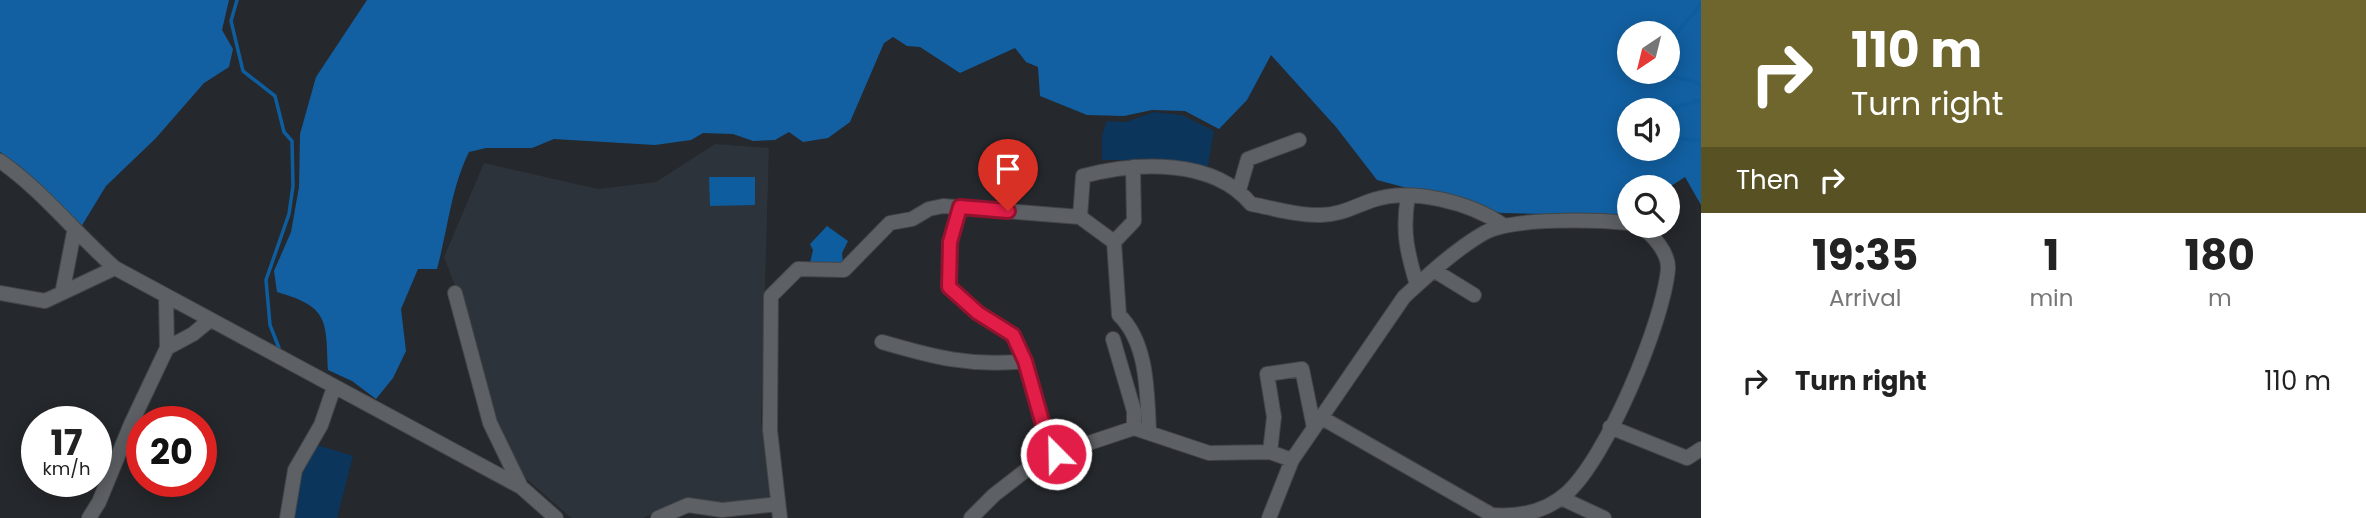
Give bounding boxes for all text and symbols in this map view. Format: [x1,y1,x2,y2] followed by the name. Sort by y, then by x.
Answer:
[1851,16,1982,84] text: 110 m
[1617,21,1680,84] north arrow
[1617,21,1680,238] map controls
[1736,28,1827,119] icon: right
[1851,81,2003,126] text: Turn right
[1617,98,1680,161] button: sound
[978,139,1038,211] pin
[989,150,1027,188] icon: arrive
[1813,161,1851,199] icon: right
[1736,162,1799,198] text: Then
[1617,175,1680,238] button: search
[1812,226,1918,285] text: 19:35
[2044,226,2059,285] text: 1
[2185,226,2255,285] text: 180
[1829,282,1901,314] text: Arrival
[2029,282,2073,314] text: min
[2208,282,2232,314] text: m
[1736,362,1774,400] icon: right
[1795,363,1927,399] text: Turn right
[2264,363,2331,399] text: 110 m
[126,406,217,497] speed limit sign: 20
[1019,417,1093,491] position arrow
[51,418,82,467] text: 17
[43,456,90,481] text: km/h

